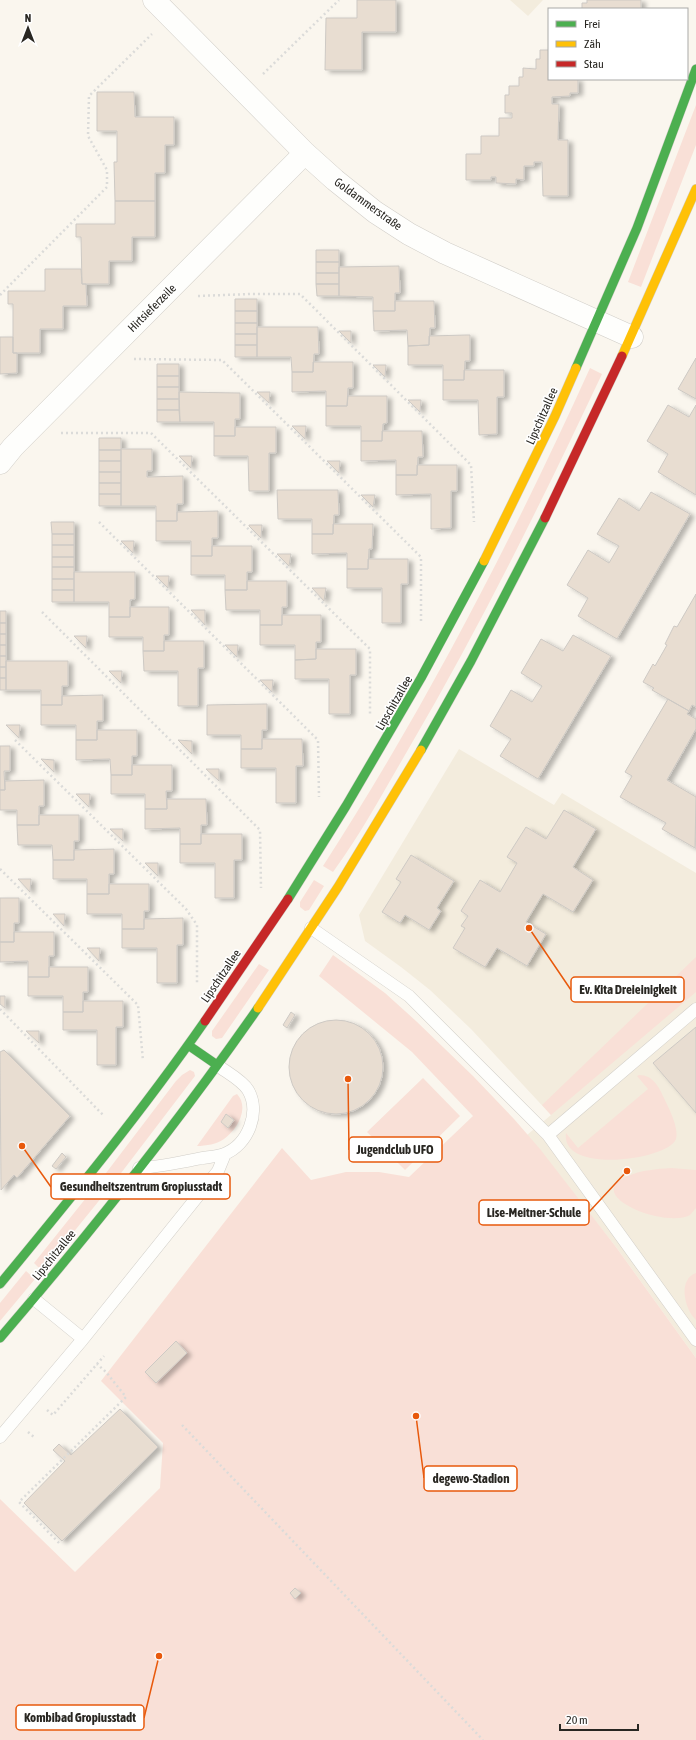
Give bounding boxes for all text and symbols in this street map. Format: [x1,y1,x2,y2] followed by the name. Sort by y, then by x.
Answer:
[8,8,48,48] north arrow
[548,8,688,80] legend
[25,12,31,24] text: N
[584,17,600,31] text: Frei
[584,37,601,51] text: Zäh
[584,57,604,71] text: Stau
[331,175,405,233] street label: Goldammerstraße
[125,281,179,335] street label: Hirtsieferzeile
[523,385,561,447] street label: Lipschitzallee
[373,673,415,733] street label: Lipschitzallee
[198,947,244,1005] street label: Lipschitzallee
[571,977,684,1002] callout: Ev. Kita Dreieinigkeit
[579,982,677,997] text: Ev. Kita Dreieinigkeit
[349,1137,442,1162] callout: Jugendclub UFO
[355,1142,434,1157] text: Jugendclub UFO
[51,1174,230,1199] callout: Gesundheitszentrum Gropiusstadt
[60,1179,223,1194] text: Gesundheitszentrum Gropiusstadt
[479,1200,589,1225] callout: Lise-Meitner-Schule
[487,1205,581,1220] text: Lise-Meitner-Schule
[29,1227,79,1283] street label: Lipschitzallee
[424,1466,517,1491] callout: degewo-Stadion
[433,1471,509,1486] text: degewo-Stadion
[16,1705,144,1730] callout: Kombibad Gropiusstadt
[560,1706,638,1732] scale bar
[24,1710,136,1725] text: Kombibad Gropiusstadt
[566,1713,588,1727] text: 20 m

